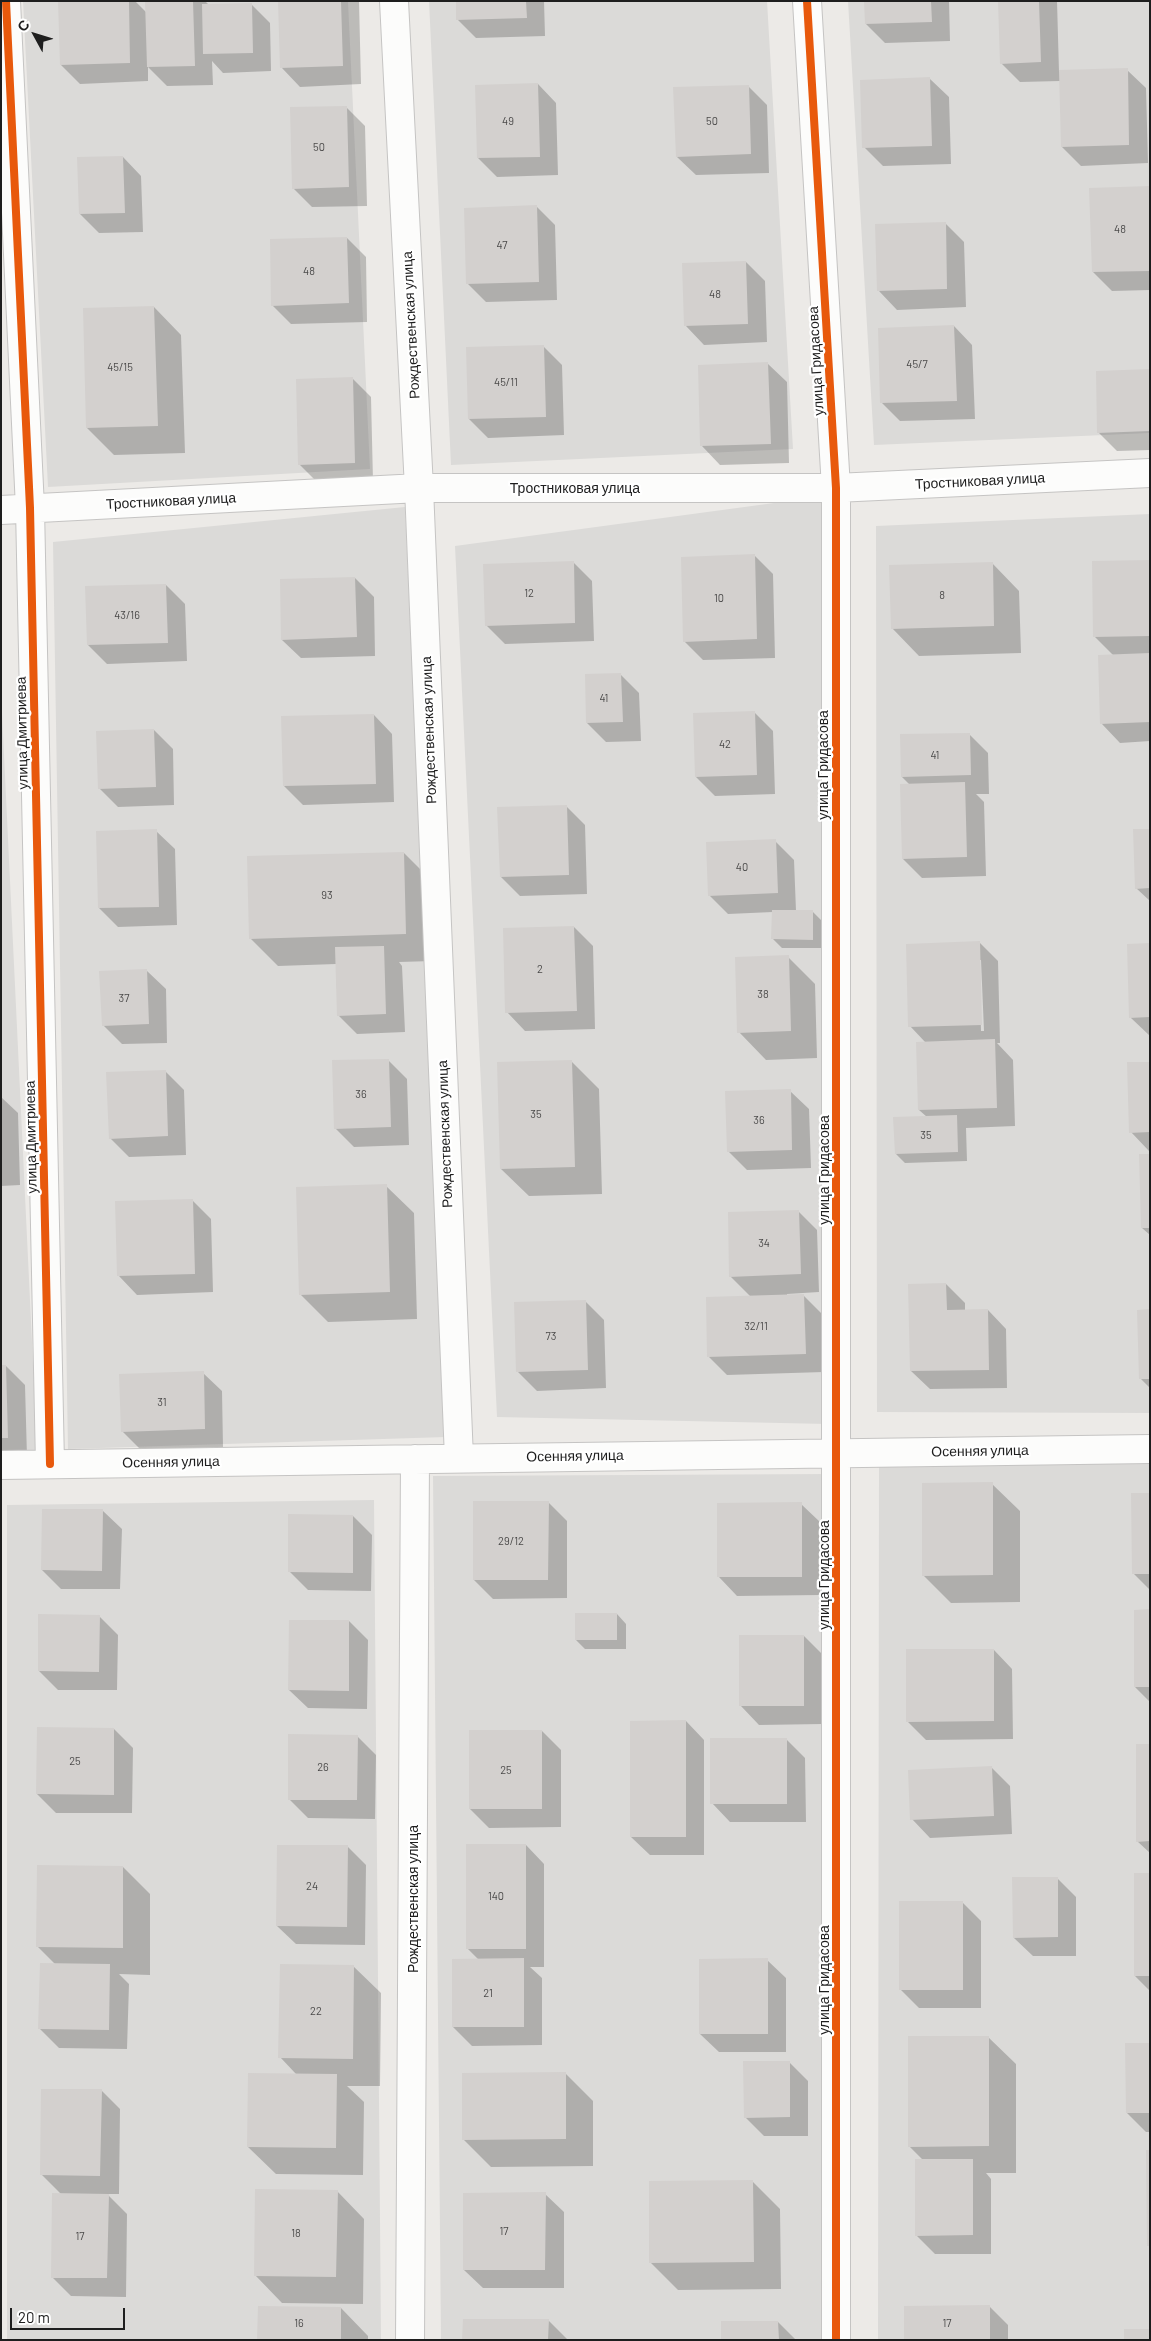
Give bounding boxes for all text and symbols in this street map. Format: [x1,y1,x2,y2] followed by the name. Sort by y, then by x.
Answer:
[10,10,60,60] north arrow
[13,16,33,35] text: С
[502,114,514,128] house number: 49
[706,114,718,128] house number: 50
[313,140,325,154] house number: 50
[1114,222,1126,236] house number: 48
[497,238,507,252] house number: 47
[399,251,423,399] street label: Рождественская улица
[303,264,315,278] house number: 48
[709,287,721,301] house number: 48
[805,306,827,416] street label: улица Гридасова
[906,357,928,371] house number: 45/7
[107,360,133,374] house number: 45/15
[494,375,518,389] house number: 45/11
[914,469,1046,493] street label: Тростниковая улица
[510,480,640,496] street label: Тростниковая улица
[105,489,237,513] street label: Тростниковая улица
[524,586,534,600] house number: 12
[939,588,945,602] house number: 8
[714,591,724,605] house number: 10
[114,608,140,622] house number: 43/16
[418,656,440,804] street label: Рождественская улица
[13,676,31,790] street label: улица Дмитриева
[600,691,608,705] house number: 41
[815,710,831,820] street label: улица Гридасова
[719,737,731,751] house number: 42
[931,748,939,762] house number: 41
[736,860,748,874] house number: 40
[321,888,333,902] house number: 93
[537,962,543,976] house number: 2
[757,987,769,1001] house number: 38
[119,991,129,1005] house number: 37
[434,1060,456,1208] street label: Рождественская улица
[22,1080,40,1194] street label: улица Дмитриева
[355,1087,367,1101] house number: 36
[530,1107,542,1121] house number: 35
[753,1113,765,1127] house number: 36
[816,1115,832,1225] street label: улица Гридасова
[920,1128,932,1142] house number: 35
[758,1236,770,1250] house number: 34
[744,1319,768,1333] house number: 32/11
[546,1329,556,1343] house number: 73
[157,1395,167,1409] house number: 31
[931,1442,1029,1460] street label: Осенняя улица
[526,1447,624,1465] street label: Осенняя улица
[122,1453,220,1471] street label: Осенняя улица
[816,1520,832,1630] street label: улица Гридасова
[498,1534,524,1548] house number: 29/12
[69,1754,81,1768] house number: 25
[317,1760,329,1774] house number: 26
[500,1763,512,1777] house number: 25
[405,1825,421,1973] street label: Рождественская улица
[306,1879,318,1893] house number: 24
[488,1889,504,1903] house number: 140
[816,1925,832,2035] street label: улица Гридасова
[483,1986,493,2000] house number: 21
[310,2004,322,2018] house number: 22
[499,2224,509,2238] house number: 17
[291,2226,301,2240] house number: 18
[75,2229,85,2243] house number: 17
[12,2298,128,2330] scale bar
[18,2308,50,2326] text: 20 m
[294,2316,304,2330] house number: 16
[942,2316,952,2330] house number: 17

